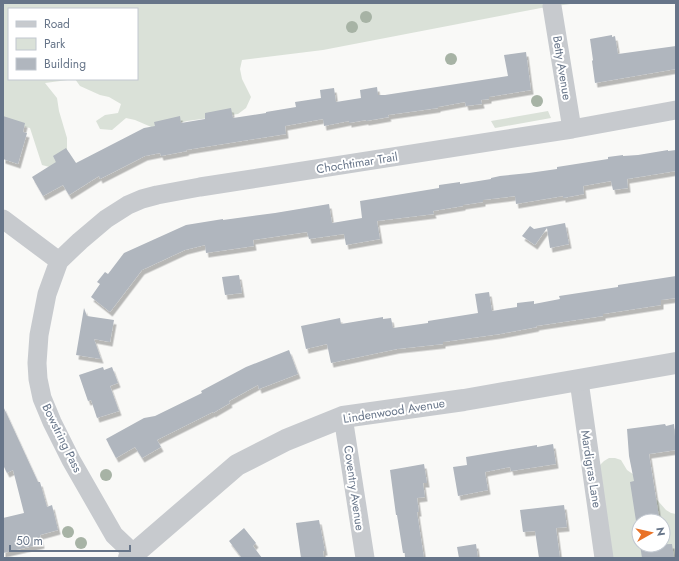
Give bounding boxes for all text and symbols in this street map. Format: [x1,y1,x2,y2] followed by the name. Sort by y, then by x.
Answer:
[8,8,138,80] legend
[44,15,70,33] text: Road
[44,35,66,53] text: Park
[548,35,576,101] street label: Betty Avenue
[44,55,86,73] text: Building
[315,148,399,178] street label: Chochtimar Trail
[342,394,446,428] street label: Lindenwood Avenue
[38,401,87,476] street label: Bowstring Pass
[576,429,606,509] street label: Mardigras Lane
[339,444,369,532] street label: Coventry Avenue
[631,513,671,553] north arrow
[652,526,669,537] text: N
[10,527,130,553] scale bar
[16,532,43,550] text: 50 m

